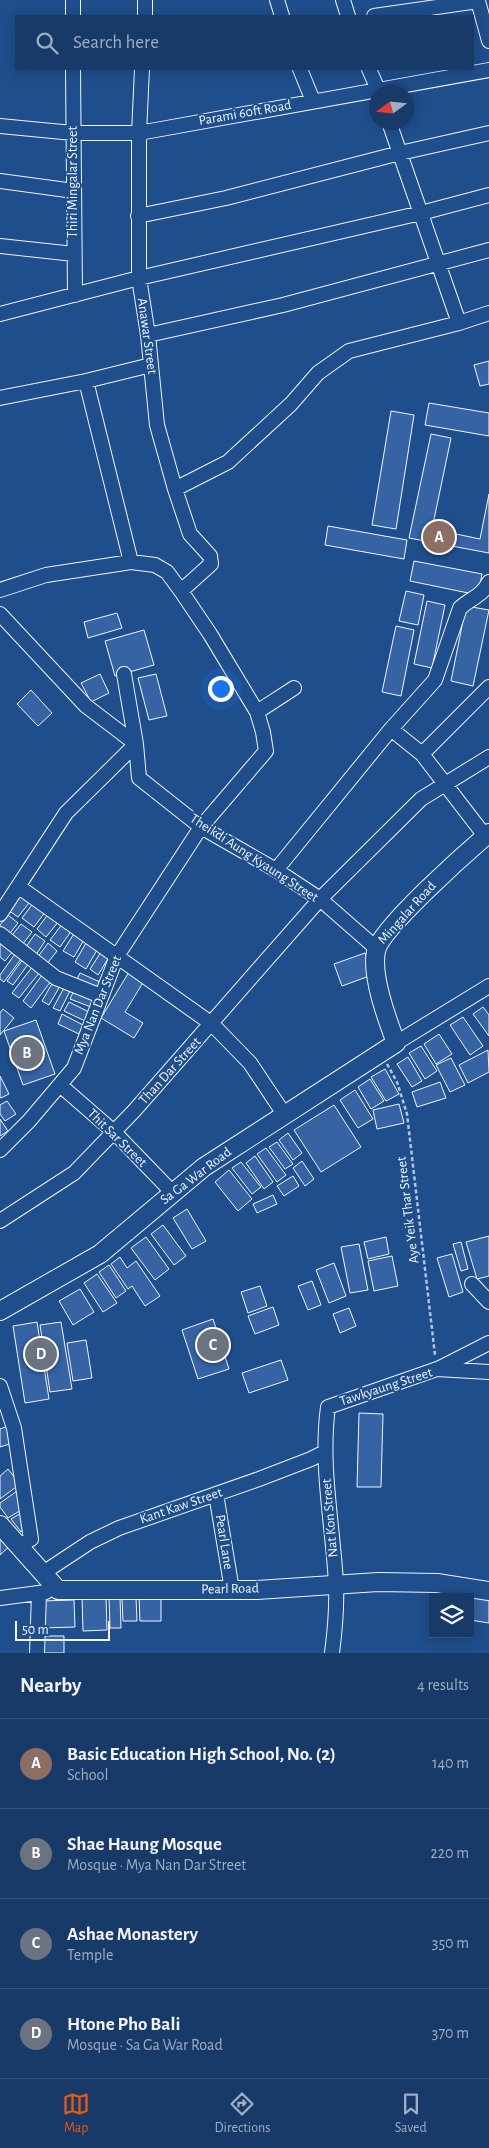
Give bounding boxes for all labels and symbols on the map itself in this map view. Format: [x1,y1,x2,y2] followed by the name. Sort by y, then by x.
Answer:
[369,85,414,130] north arrow
[198,98,292,128] street label: Parami 60ft Road
[66,125,80,238] street label: Thiri Mingalar Street
[135,297,159,376] street label: Anawar Street
[423,518,455,556] pin: A
[208,676,234,702] your location
[187,811,321,905] street label: Theikdi Aung Kyaung Street
[375,879,439,947] street label: Mingalar Road
[72,953,124,1057] street label: Mya Nan Dar Street
[11,1034,43,1072] pin: B
[136,1034,204,1107] street label: Than Dar Street
[85,1106,150,1170] street label: Thit Sar Street
[158,1145,234,1207] street label: Sa Ga War Road
[394,1155,422,1264] street label: Aye Yeik Thar Street
[197,1326,229,1364] pin: C
[25,1335,57,1373] pin: D
[338,1365,435,1409] street label: Tawkyaung Street
[320,1477,340,1558] street label: Nat Kon Street
[138,1485,225,1527] street label: Kant Kaw Street
[213,1513,235,1571] street label: Pearl Lane
[201,1581,259,1597] street label: Pearl Road
[15,1618,110,1641] scale bar

